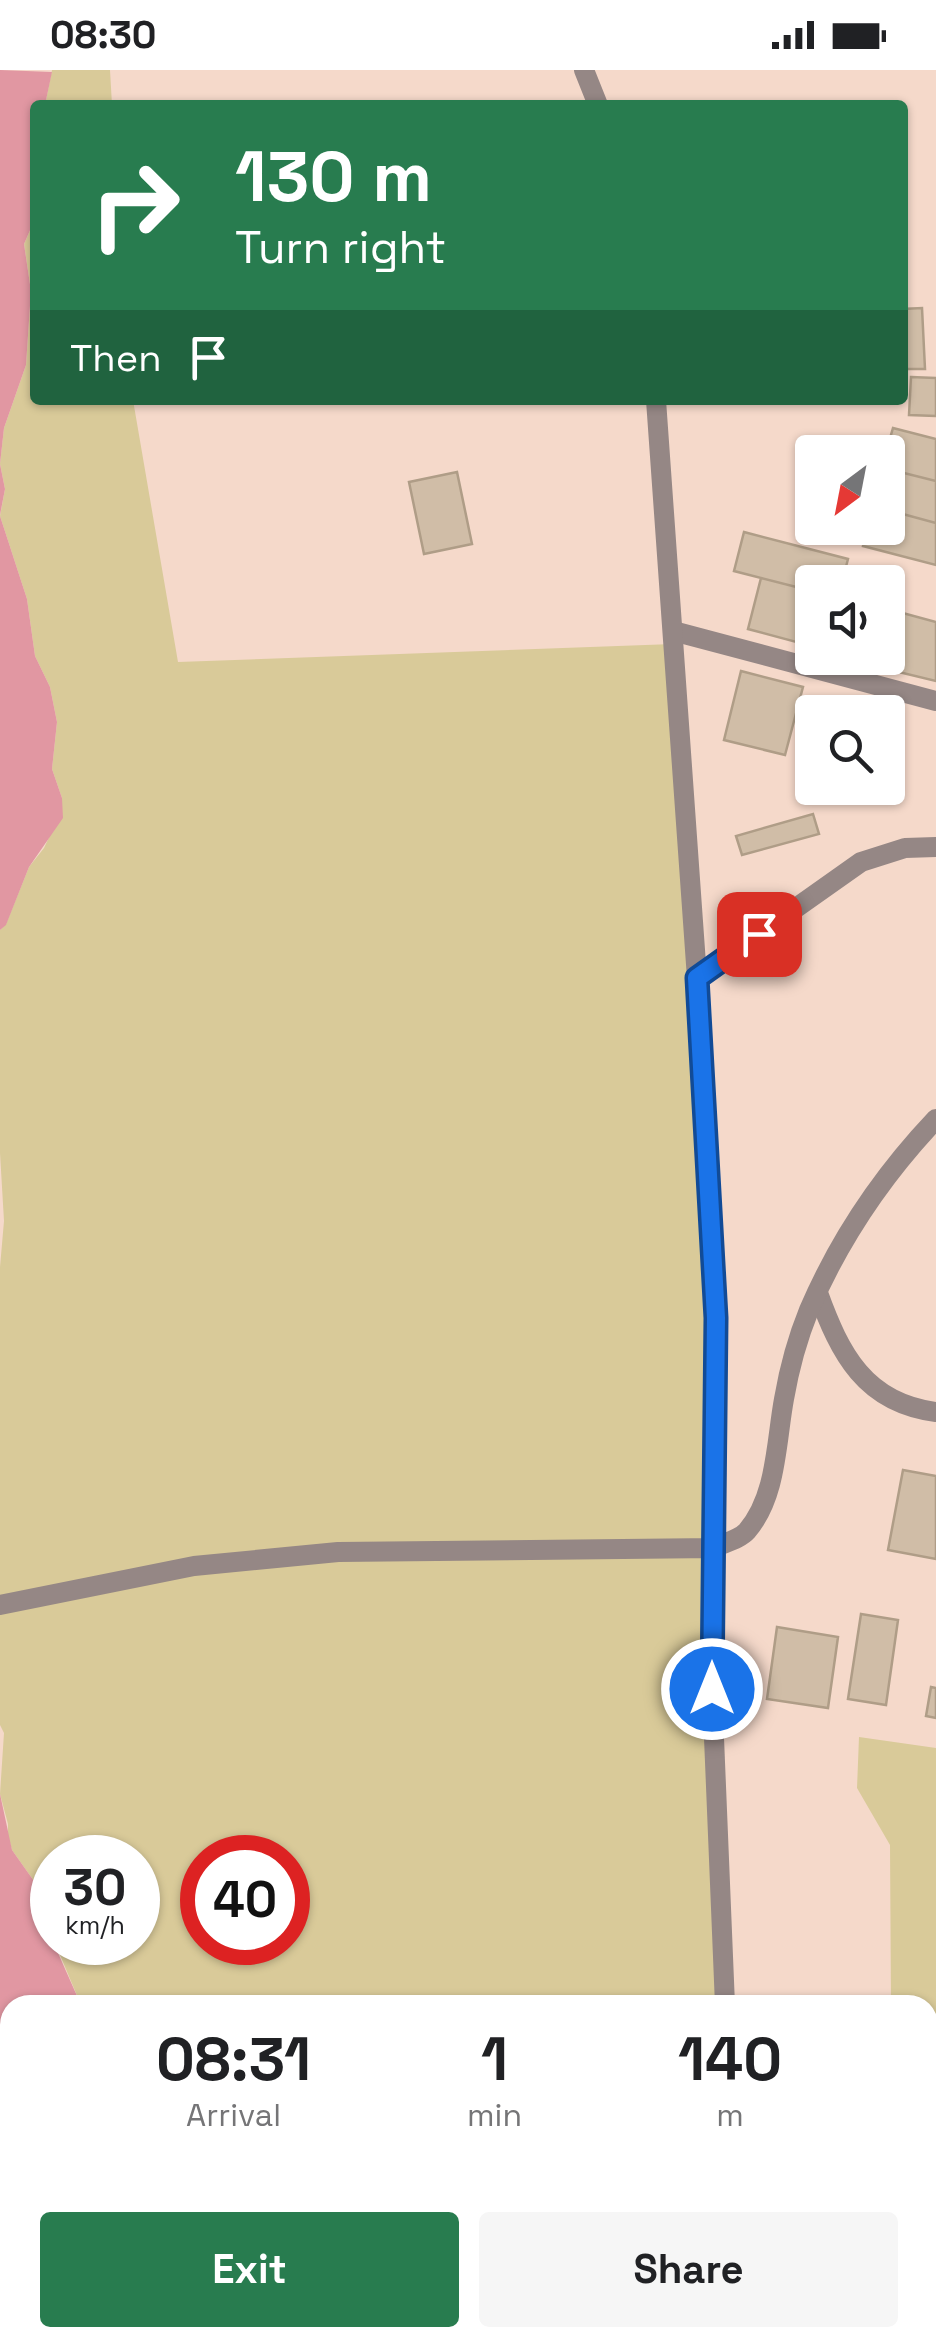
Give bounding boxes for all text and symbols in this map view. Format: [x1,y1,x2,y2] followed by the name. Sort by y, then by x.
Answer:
[50,11,156,59] text: 08:30
[235,132,432,221] text: 130 m
[70,140,200,270] icon: right
[235,219,446,276] text: Turn right
[181,330,236,385] icon: arrive
[70,334,161,382] text: Then
[795,435,905,545] north arrow
[795,435,905,805] map controls
[795,565,905,675] button: sound
[795,695,905,805] button: search
[717,892,802,977] pin
[732,907,787,962] icon: arrive
[660,1637,764,1741] position arrow
[180,1835,310,1965] speed limit sign: 40
[64,1856,126,1920] text: 30
[65,1909,125,1941] text: km/h
[156,2021,311,2098] text: 08:31
[481,2021,508,2098] text: 1
[678,2021,782,2098] text: 140
[186,2095,281,2135] text: Arrival
[467,2095,522,2135] text: min
[716,2095,744,2135] text: m
[40,2212,459,2327] button: Exit
[479,2212,898,2327] button: Share

